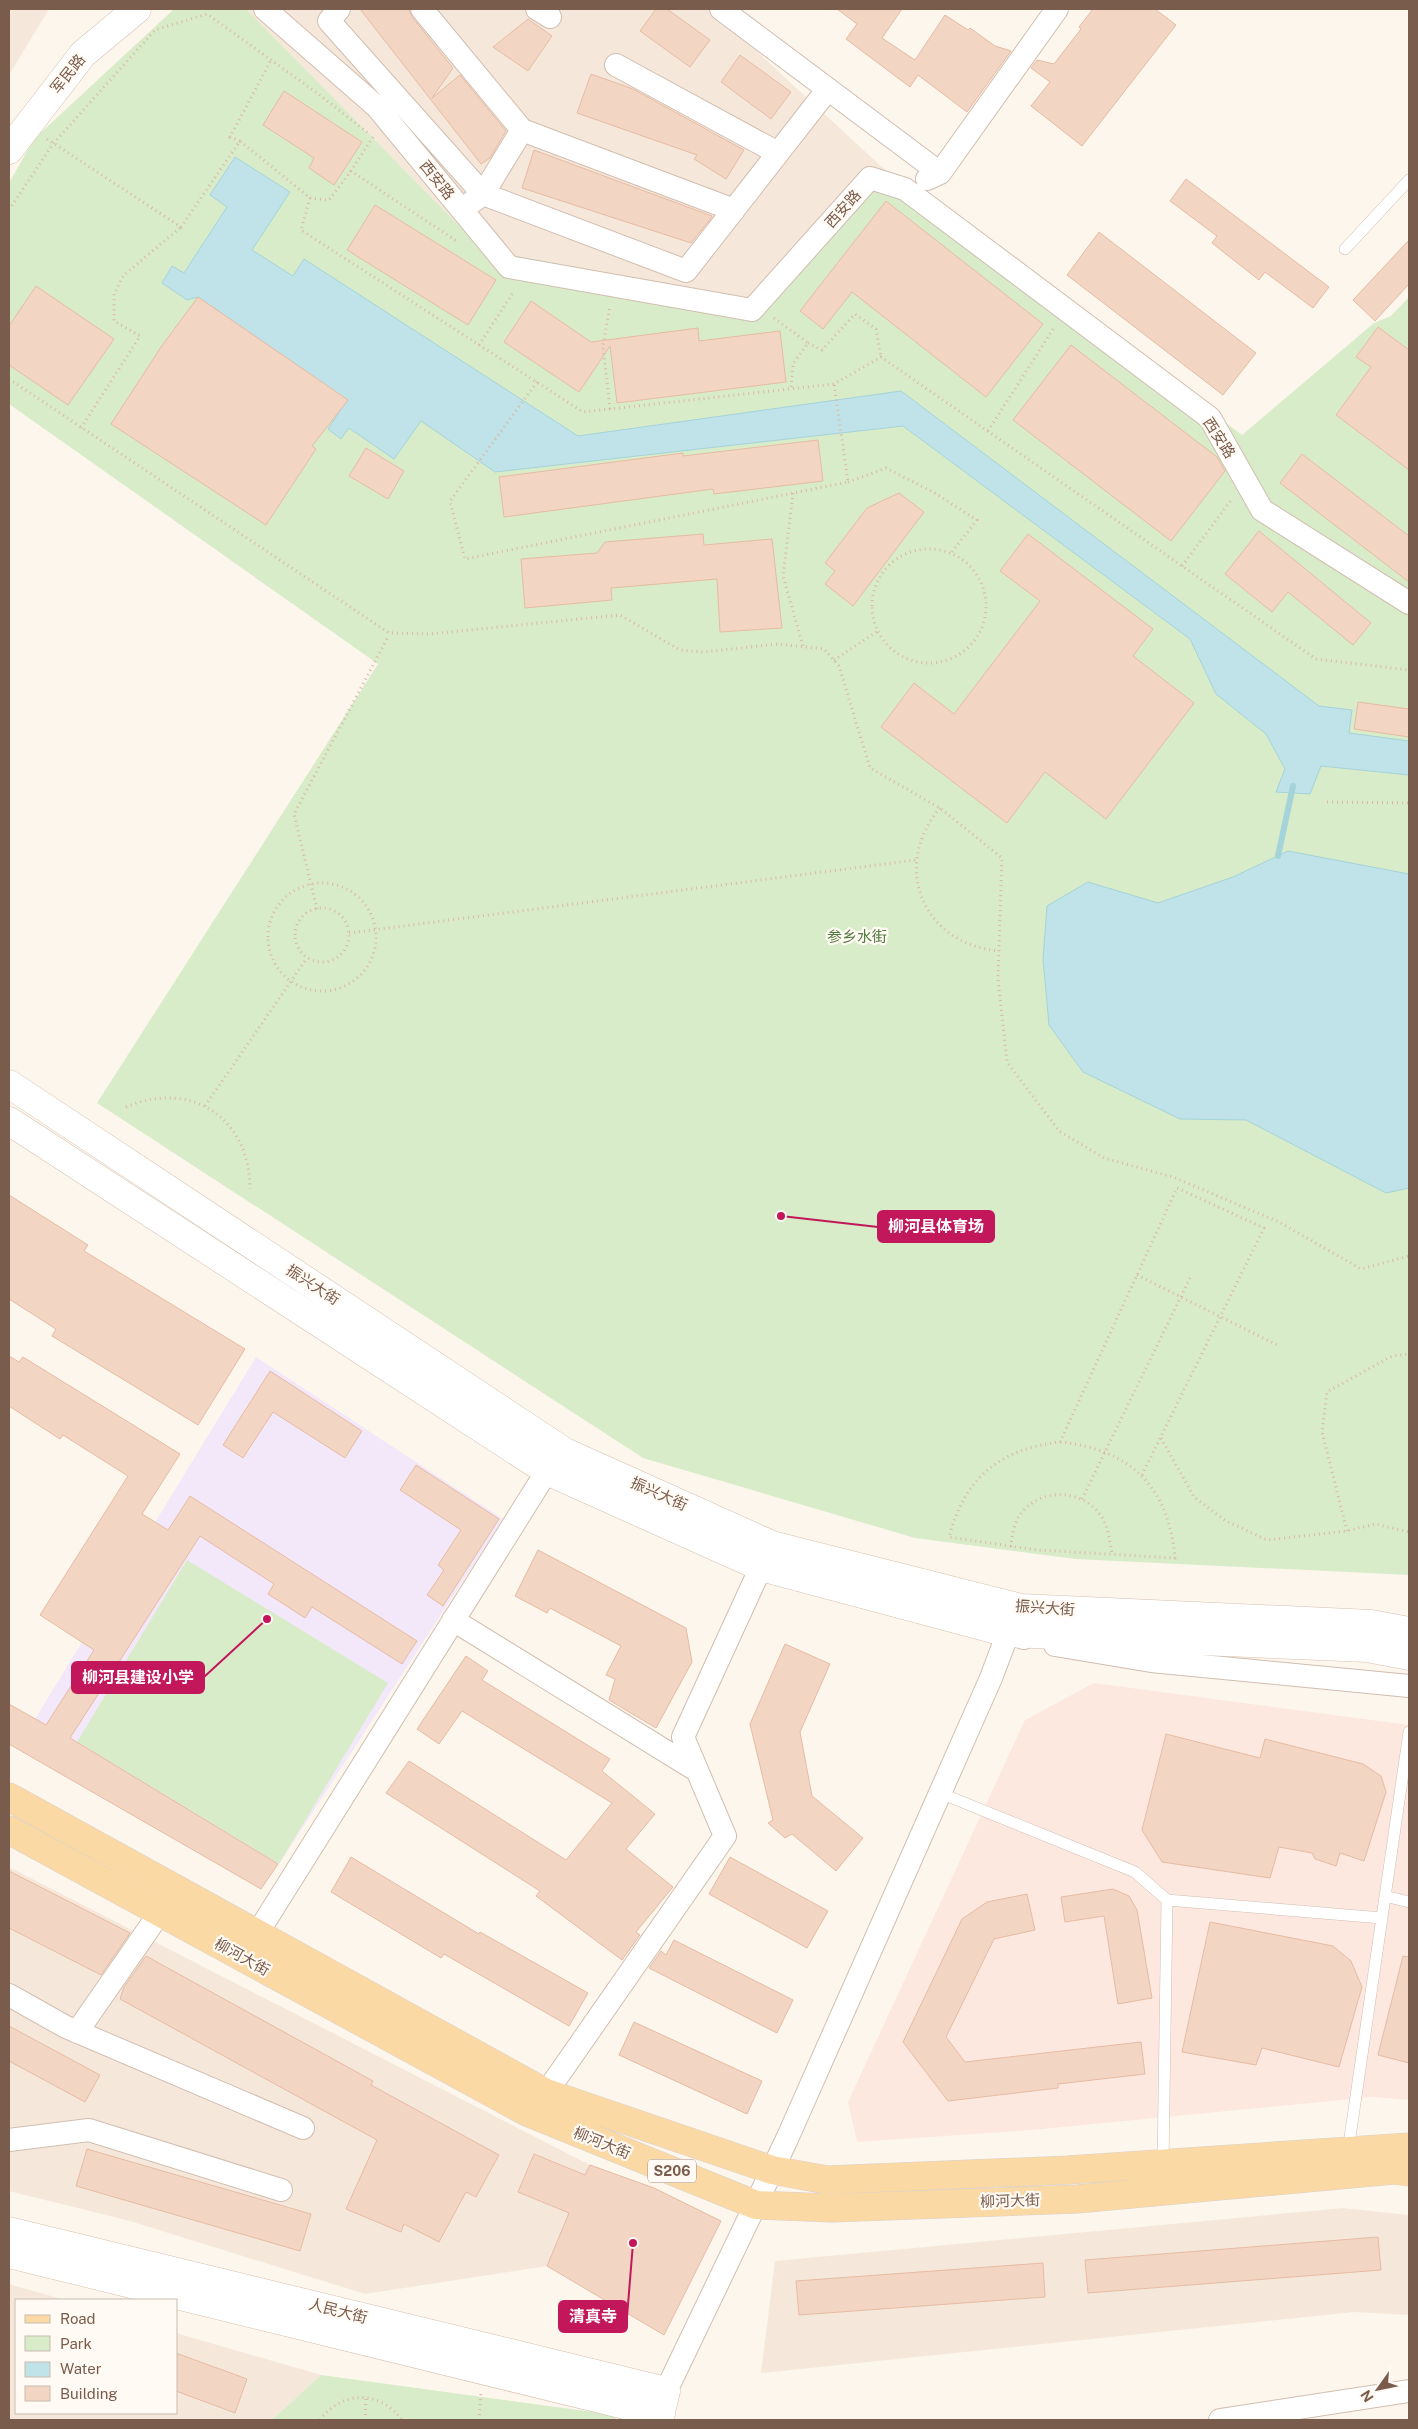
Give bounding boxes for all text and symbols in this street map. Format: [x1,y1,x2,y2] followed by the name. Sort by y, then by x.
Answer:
[47,51,88,97] street label: 军民路
[417,157,458,203] street label: 西安路
[821,186,864,231] street label: 西安路
[1200,414,1239,461] street label: 西安路
[827,928,887,945] park label: 参乡水街
[878,1211,994,1242] callout: 柳河县体育场
[888,1217,984,1236] text: 柳河县体育场
[283,1261,343,1308] street label: 振兴大街
[628,1474,690,1514] street label: 振兴大街
[1015,1597,1076,1618] street label: 振兴大街
[72,1662,204,1693] callout: 柳河县建设小学
[82,1668,194,1687] text: 柳河县建设小学
[212,1935,273,1979] street label: 柳河大街
[571,2123,633,2162] street label: 柳河大街
[648,2160,696,2182] road number: S206
[980,2191,1040,2210] street label: 柳河大街
[307,2295,369,2326] street label: 人民大街
[15,2299,178,2414] legend
[559,2301,627,2332] callout: 清真寺
[569,2307,617,2326] text: 清真寺
[60,2310,96,2327] text: Road
[60,2335,92,2352] text: Park
[60,2360,102,2377] text: Water
[1353,2364,1403,2414] north arrow
[60,2385,118,2402] text: Building
[1357,2387,1377,2405] text: N

